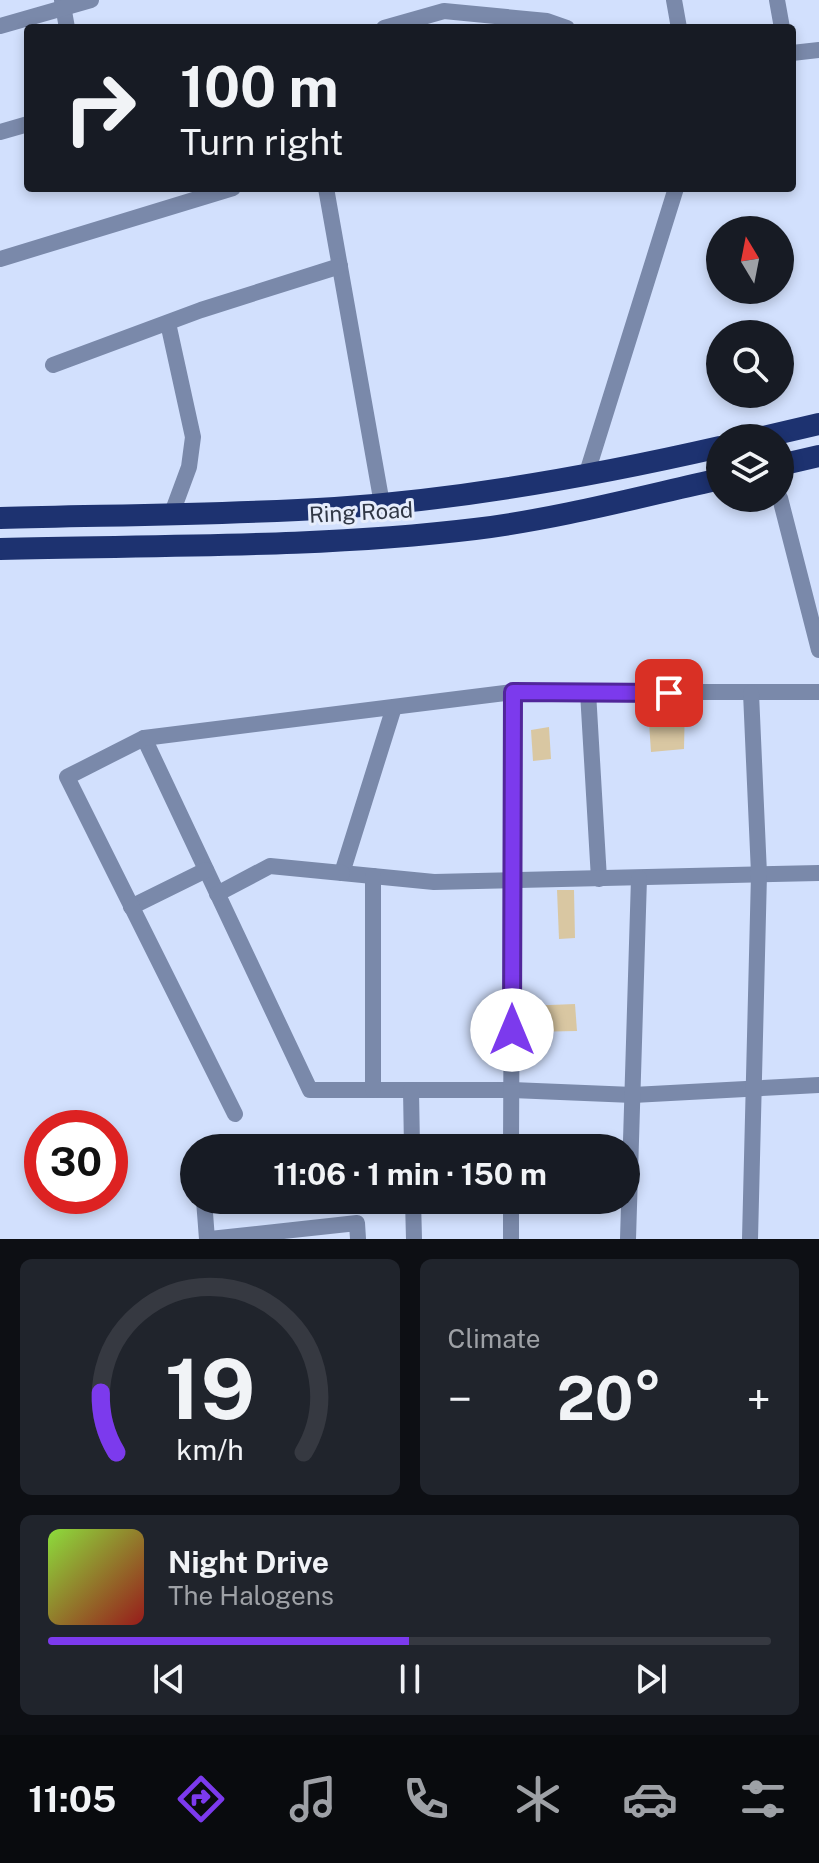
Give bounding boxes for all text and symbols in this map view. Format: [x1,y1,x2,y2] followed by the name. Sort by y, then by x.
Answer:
[180,54,339,120] text: 100 m
[48,56,152,160] icon: right
[180,121,343,163] text: Turn right
[706,216,794,304] north arrow
[706,216,794,512] map controls
[706,320,794,408] button: search
[706,424,794,512] button: layers
[308,496,414,528] street label: Ring Road
[635,659,703,727] pin
[647,671,691,715] icon: arrive
[470,988,554,1072] position arrow
[24,1110,128,1214] speed limit sign: 30
[273,1156,547,1192] text: 11:06 · 1 min · 150 m
[448,1323,541,1354] text: Climate
[165,1340,255,1438] text: 19
[557,1363,662,1434] text: 20°
[448,1373,472,1425] text: −
[747,1373,771,1425] text: +
[176,1433,243,1466] text: km/h
[168,1544,329,1580] text: Night Drive
[168,1580,334,1611] text: The Halogens
[147,1657,191,1701] icon: previous
[388,1657,432,1701] icon: pause
[629,1657,673,1701] icon: next
[173,1771,229,1827] icon: directions
[285,1771,341,1827] icon: music
[398,1771,454,1827] icon: phone
[510,1771,566,1827] icon: climate
[622,1771,678,1827] icon: car
[735,1771,791,1827] icon: filters
[28,1778,116,1820] text: 11:05

